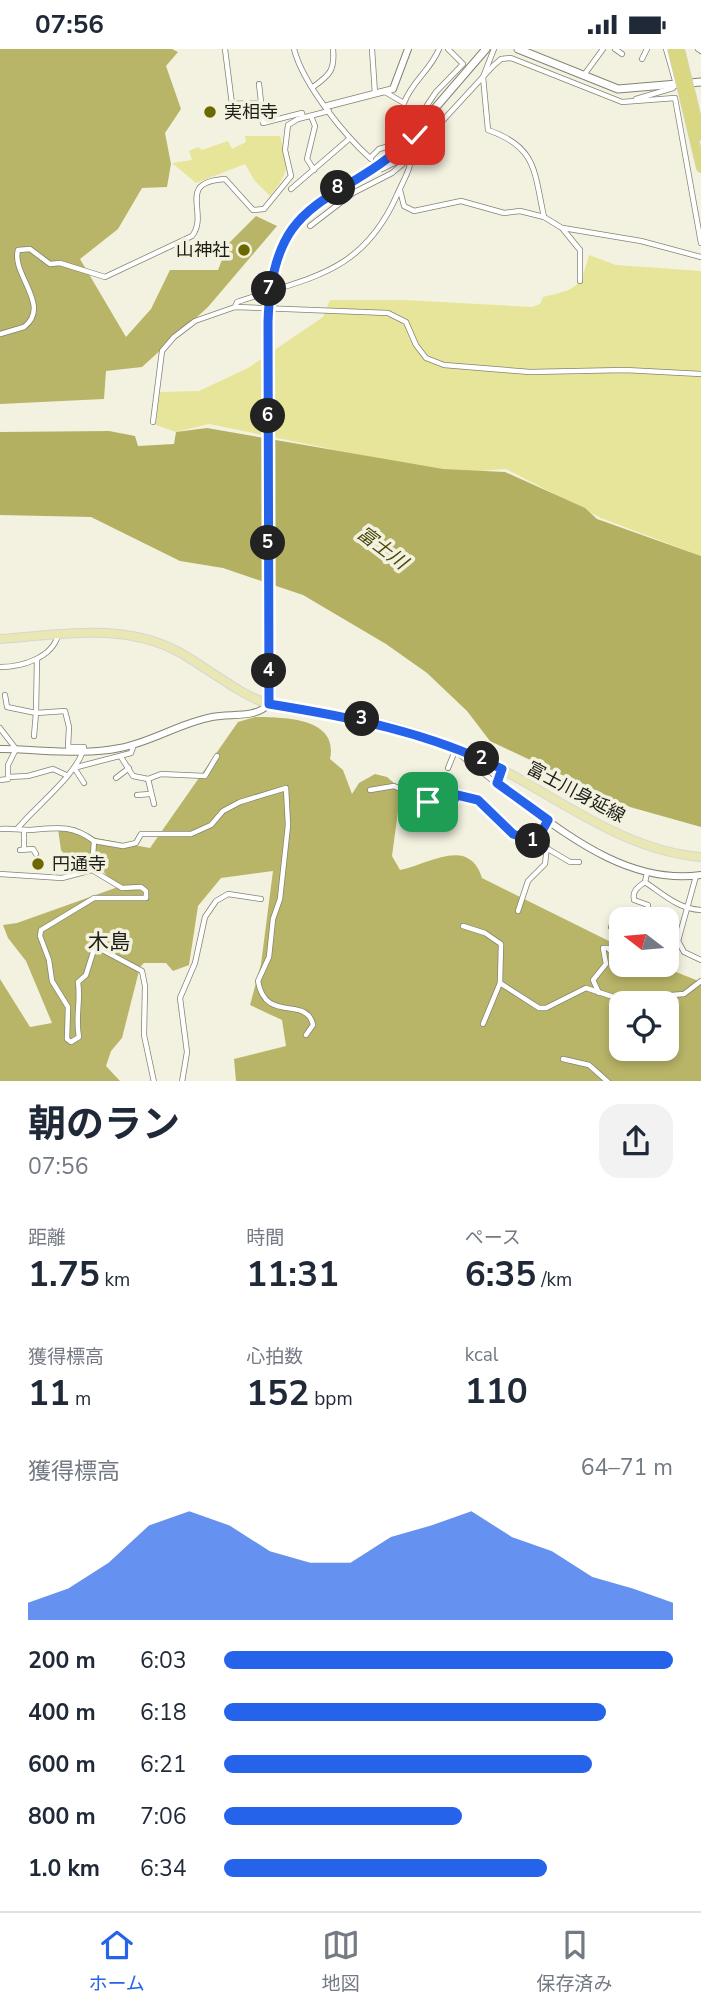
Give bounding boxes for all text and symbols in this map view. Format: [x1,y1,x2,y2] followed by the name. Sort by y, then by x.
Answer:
[35,7,104,42] text: 07:56
[224,100,278,124] place label: 実相寺
[202,104,218,120] marker: 実相寺
[385,105,445,165] pin
[396,116,434,154] icon: check
[320,171,356,205] pin: 8
[332,174,343,200] text: 8
[176,238,230,262] place label: 山神社
[236,242,252,258] marker: 山神社
[252,271,286,307] pin: 7
[263,275,274,301] text: 7
[250,399,286,433] pin: 6
[262,402,273,428] text: 6
[351,520,414,577] water label: 富士川
[250,525,286,561] pin: 5
[262,529,273,555] text: 5
[252,653,286,689] pin: 4
[263,657,274,683] text: 4
[344,701,380,737] pin: 3
[356,705,367,731] text: 3
[464,741,500,777] pin: 2
[476,745,487,771] text: 2
[523,756,629,828] street label: 富士川身延線
[398,772,458,832] pin
[409,783,447,821] icon: arrive
[516,823,550,859] pin: 1
[527,827,538,853] text: 1
[52,852,106,876] place label: 円通寺
[30,856,46,872] marker: 円通寺
[609,907,679,977] north arrow
[609,907,679,1061] map controls
[88,928,130,956] district label: 木島
[609,991,679,1061] button: locate
[28,1099,180,1150] text: 朝のラン
[599,1104,673,1178] button: share
[28,1151,88,1182] text: 07:56
[28,1225,66,1251] text: 距離
[246,1225,284,1251] text: 時間
[465,1225,521,1251] text: ペース
[28,1251,100,1298] text: 1.75
[246,1251,339,1298] text: 11:31
[465,1251,536,1298] text: 6:35
[100,1267,130,1293] text: km
[536,1267,572,1293] text: /km
[465,1342,498,1368] text: kcal
[28,1344,104,1370] text: 獲得標高
[246,1344,303,1370] text: 心拍数
[465,1368,528,1415] text: 110
[28,1370,70,1417] text: 11
[246,1370,309,1417] text: 152
[70,1386,91,1412] text: m
[309,1386,353,1412] text: bpm
[581,1452,673,1483] text: 64–71 m
[28,1456,120,1487] text: 獲得標高
[28,1645,96,1676] text: 200 m
[140,1645,187,1676] text: 6:03
[28,1697,96,1728] text: 400 m
[140,1697,187,1728] text: 6:18
[28,1749,96,1780] text: 600 m
[140,1749,187,1780] text: 6:21
[28,1801,96,1832] text: 800 m
[140,1801,187,1832] text: 7:06
[28,1853,100,1884] text: 1.0 km
[140,1853,187,1884] text: 6:34
[88,1926,145,1997] tab: ホーム
[322,1926,360,1997] tab: 地図
[537,1926,613,1997] tab: 保存済み

